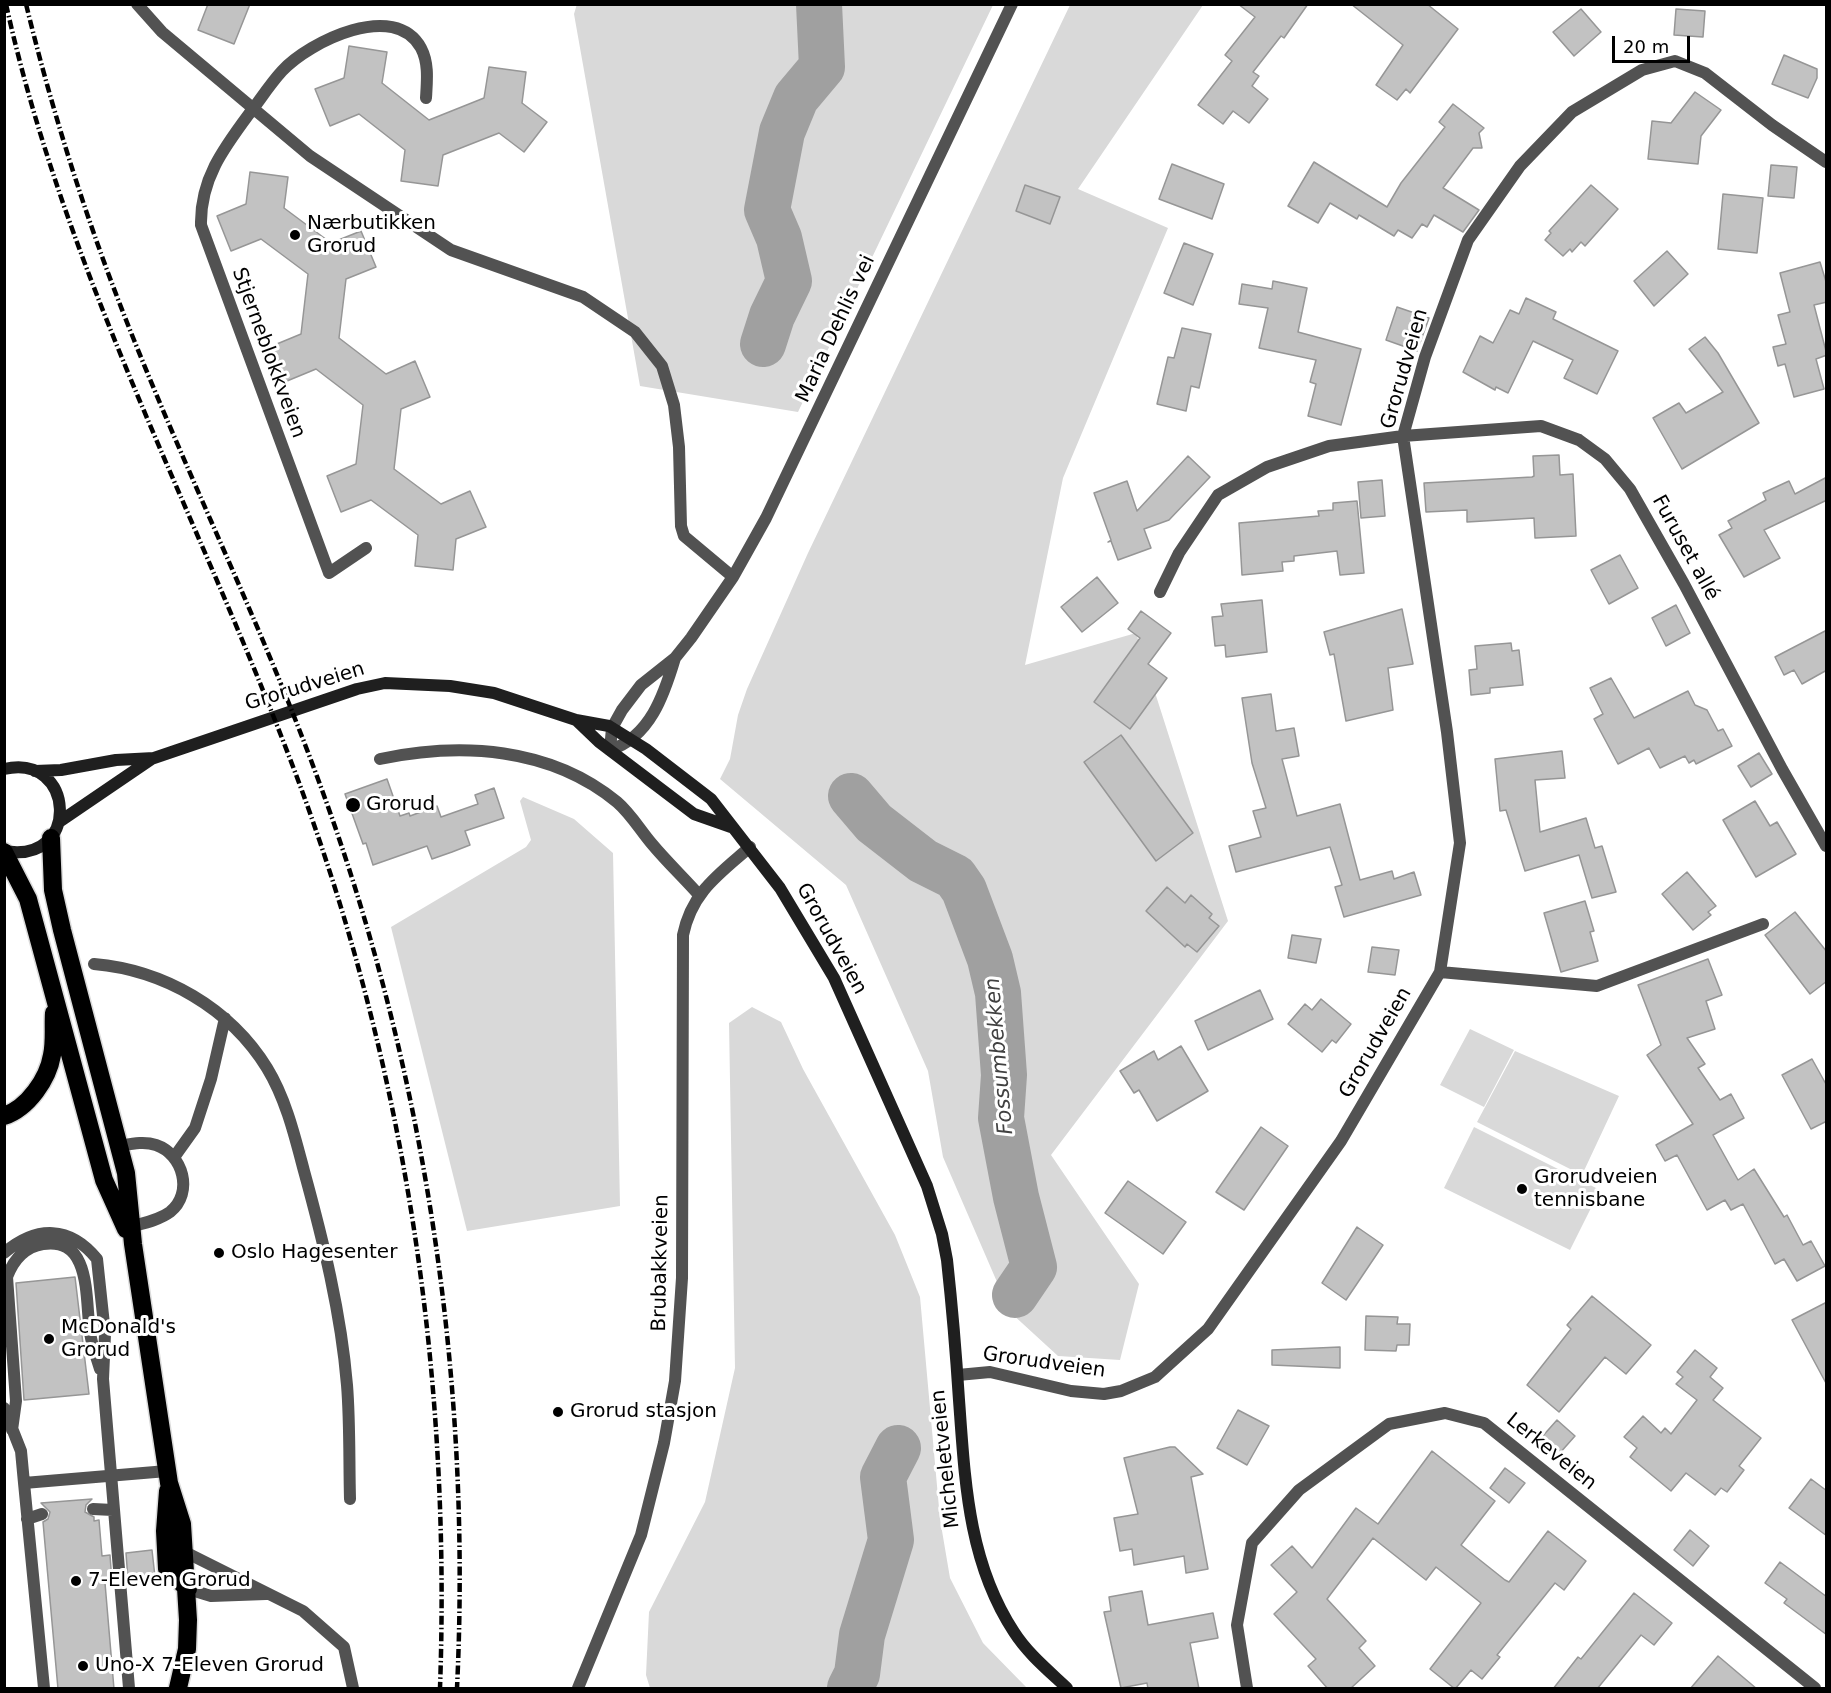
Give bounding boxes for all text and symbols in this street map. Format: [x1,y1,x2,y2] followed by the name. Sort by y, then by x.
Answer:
[1615,24,1693,62] scale bar
[1623,36,1669,57] text: 20 m
[307,212,436,259] place label: Nærbutikken Grorud
[288,228,302,242] marker: Nærbutikken Grorud
[791,251,881,407] street label: Maria Dehlis vei
[226,265,310,441] street label: Stjerneblokkveien
[1376,306,1434,432] street label: Grorudveien
[1646,491,1724,605] street label: Furuset allé
[242,657,368,717] street label: Grorudveien
[366,793,435,817] place label: Grorud
[344,796,362,814] marker: Grorud
[790,879,872,999] street label: Grorudveien
[981,977,1019,1135] water label: Fossumbekken
[1335,983,1417,1103] street label: Grorudveien
[1534,1166,1658,1213] place label: Grorudveien tennisbane
[1515,1182,1529,1196] marker: Grorudveien tennisbane
[648,1194,674,1332] street label: Brubakkveien
[231,1241,397,1265] place label: Oslo Hagesenter
[212,1246,226,1260] marker: Oslo Hagesenter
[61,1316,176,1363] place label: McDonald's Grorud
[42,1332,56,1346] marker: McDonald's Grorud
[981,1343,1107,1383] street label: Grorudveien
[927,1389,965,1529] street label: Micheletveien
[570,1400,717,1424] place label: Grorud stasjon
[551,1405,565,1419] marker: Grorud stasjon
[1501,1408,1601,1496] street label: Lerkeveien
[88,1569,251,1593] place label: 7-Eleven Grorud
[69,1574,83,1588] marker: 7-Eleven Grorud
[95,1654,324,1678] place label: Uno-X 7-Eleven Grorud
[76,1659,90,1673] marker: Uno-X 7-Eleven Grorud

